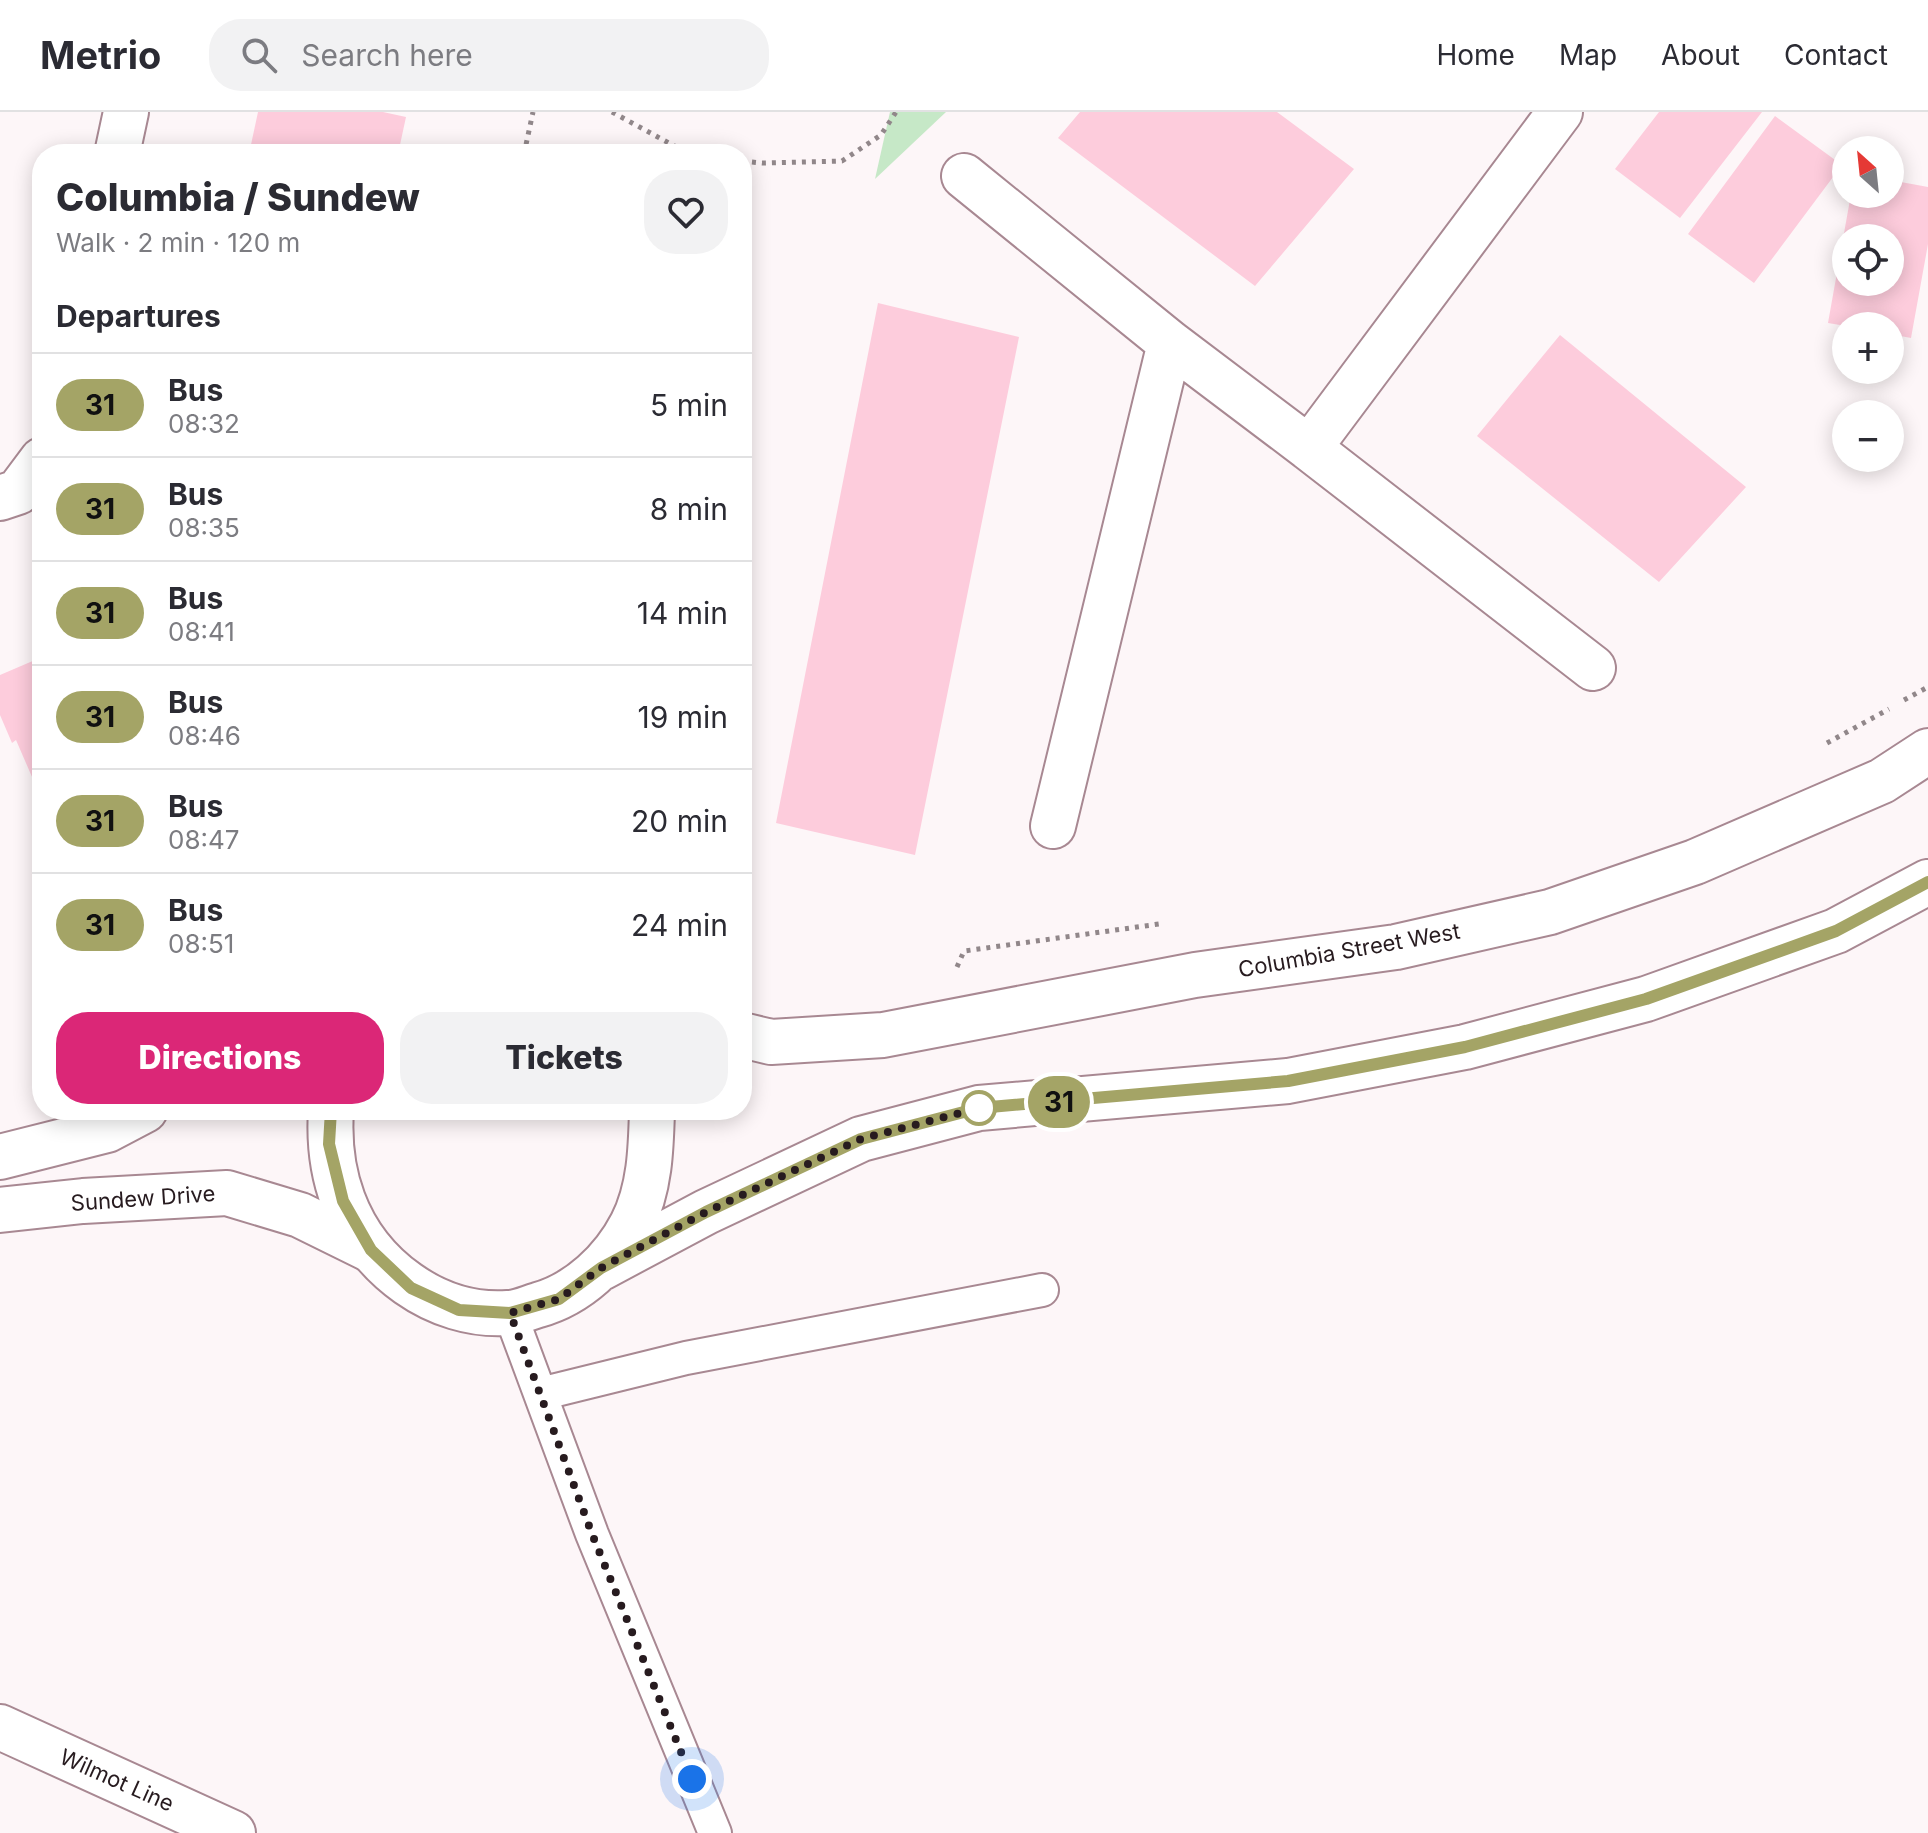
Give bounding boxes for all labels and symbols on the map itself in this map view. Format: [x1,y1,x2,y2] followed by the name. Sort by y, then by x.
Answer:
[1832,136,1904,208] north arrow
[1236,918,1462,982] street label: Columbia Street West
[1023,1076,1095,1128] line badge: 31
[962,1091,996,1125] unlabelled marker
[70,1180,216,1216] street label: Sundew Drive
[56,1743,178,1817] street label: Wilmot Line
[672,1759,712,1799] your location

